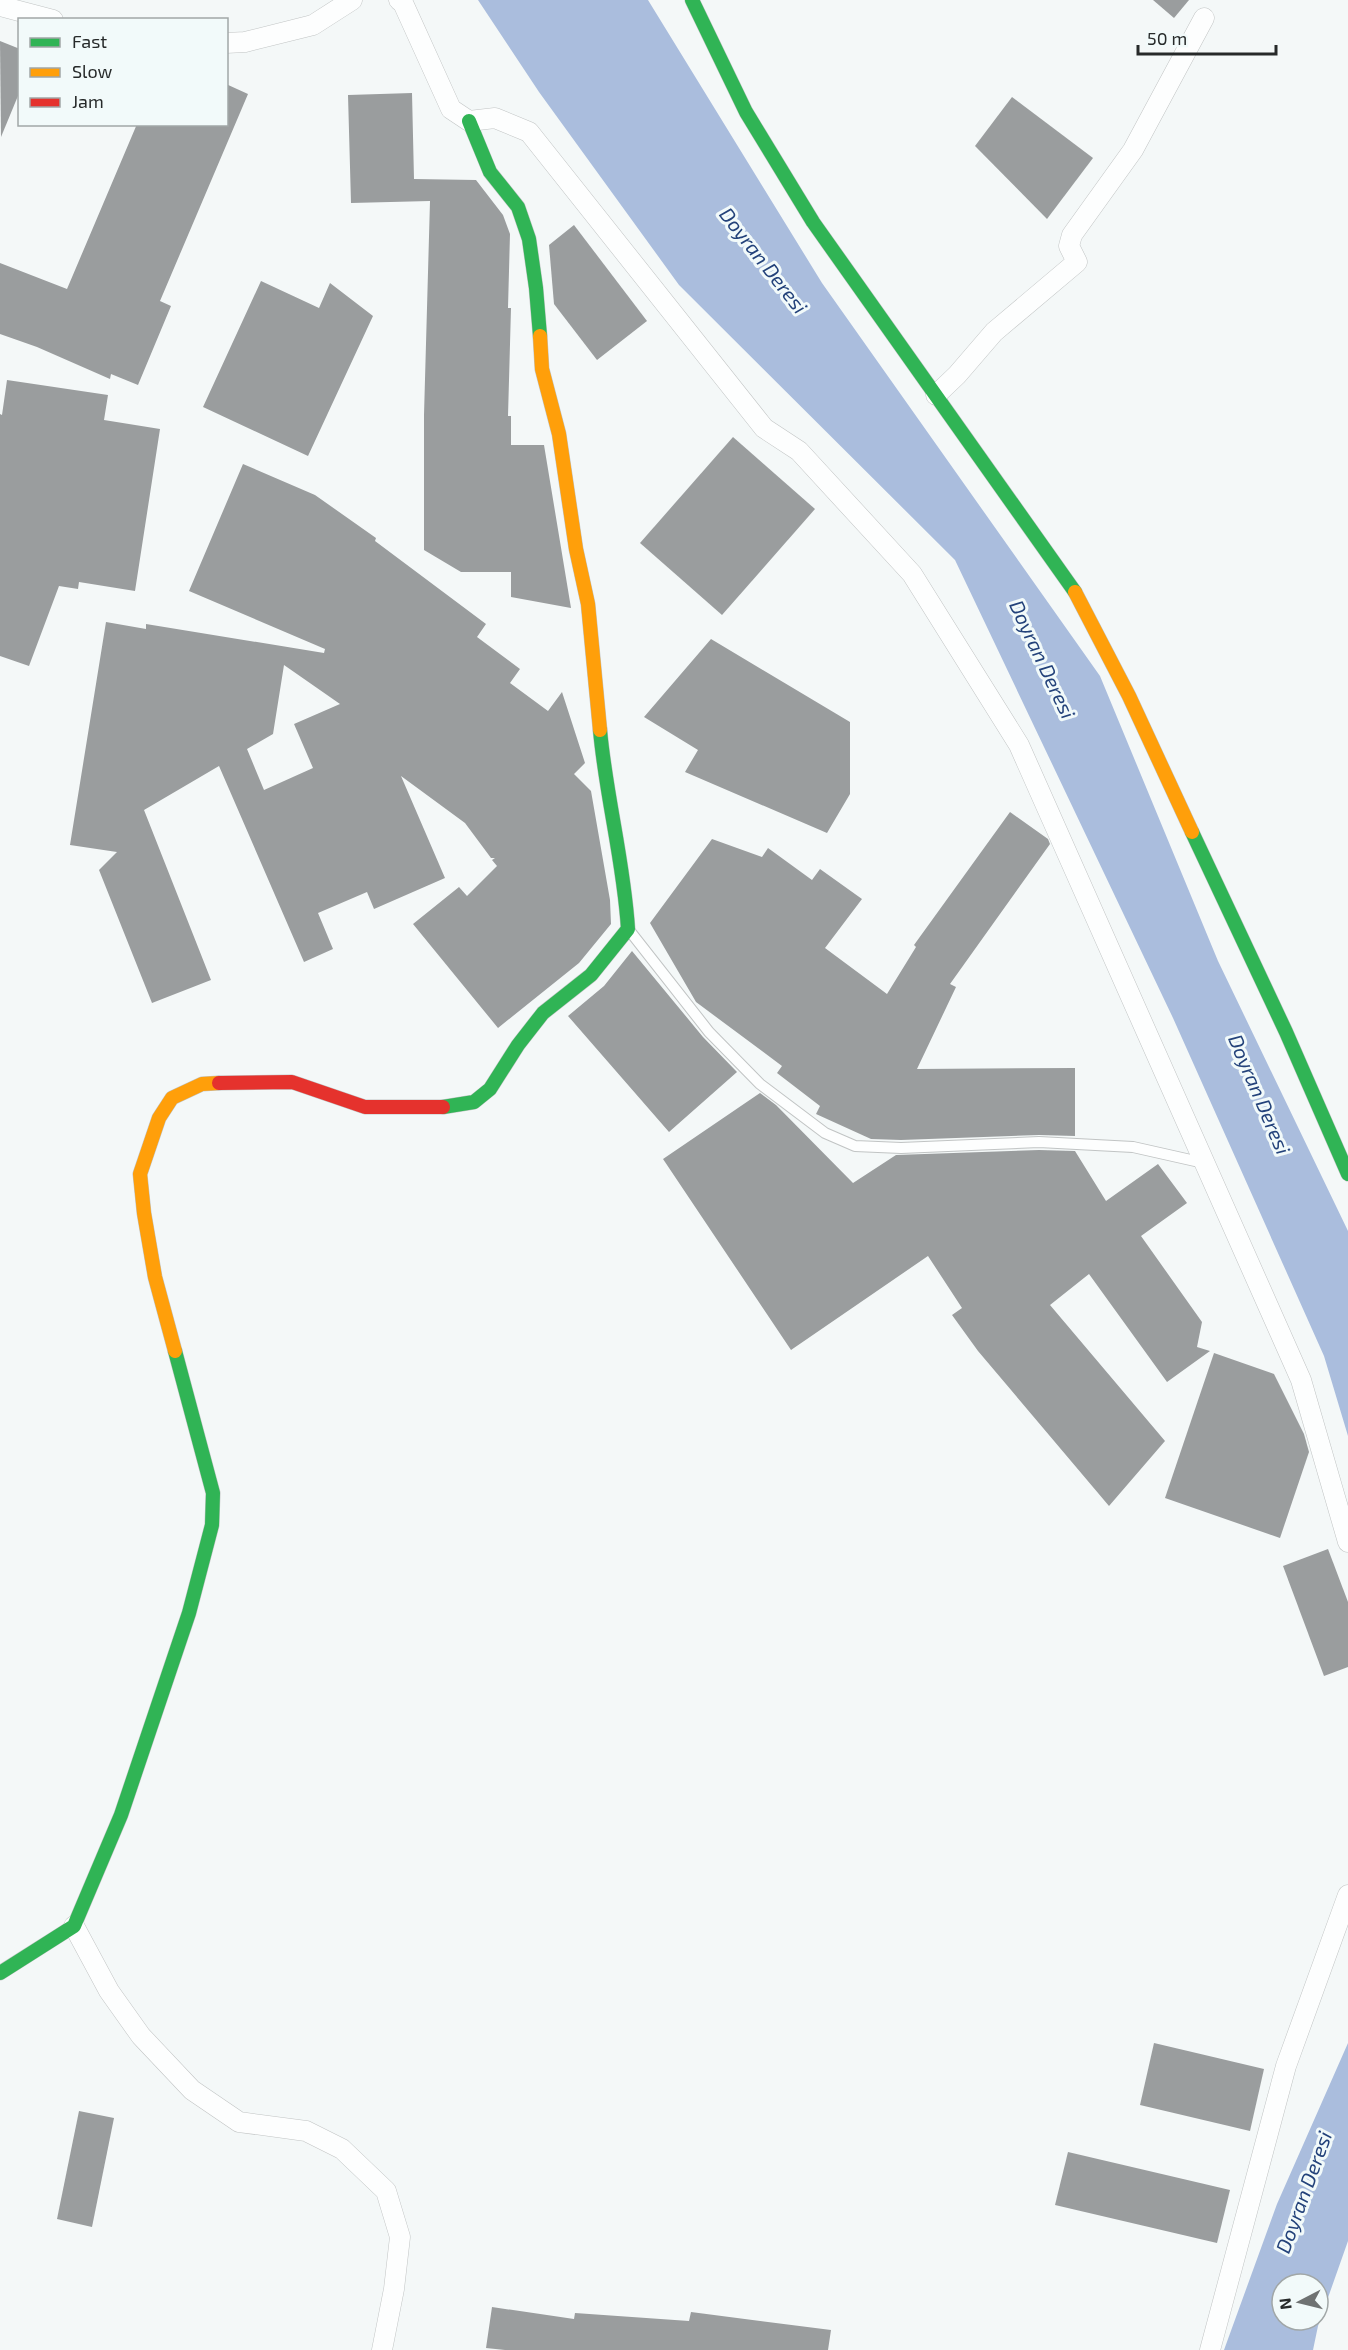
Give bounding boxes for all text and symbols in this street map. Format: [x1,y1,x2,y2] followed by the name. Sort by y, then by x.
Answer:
[18,18,228,126] legend
[1138,18,1276,56] scale bar
[1147,27,1187,49] text: 50 m
[72,30,107,52] text: Fast
[72,60,113,82] text: Slow
[72,90,104,112] text: Jam
[714,202,813,318] water label: Doyran Deresi
[1004,596,1081,723] water label: Doyran Deresi
[1223,1030,1296,1158] water label: Doyran Deresi
[1270,2128,1337,2257] water label: Doyran Deresi
[1270,2272,1330,2332] north arrow
[1274,2297,1295,2311] text: N

